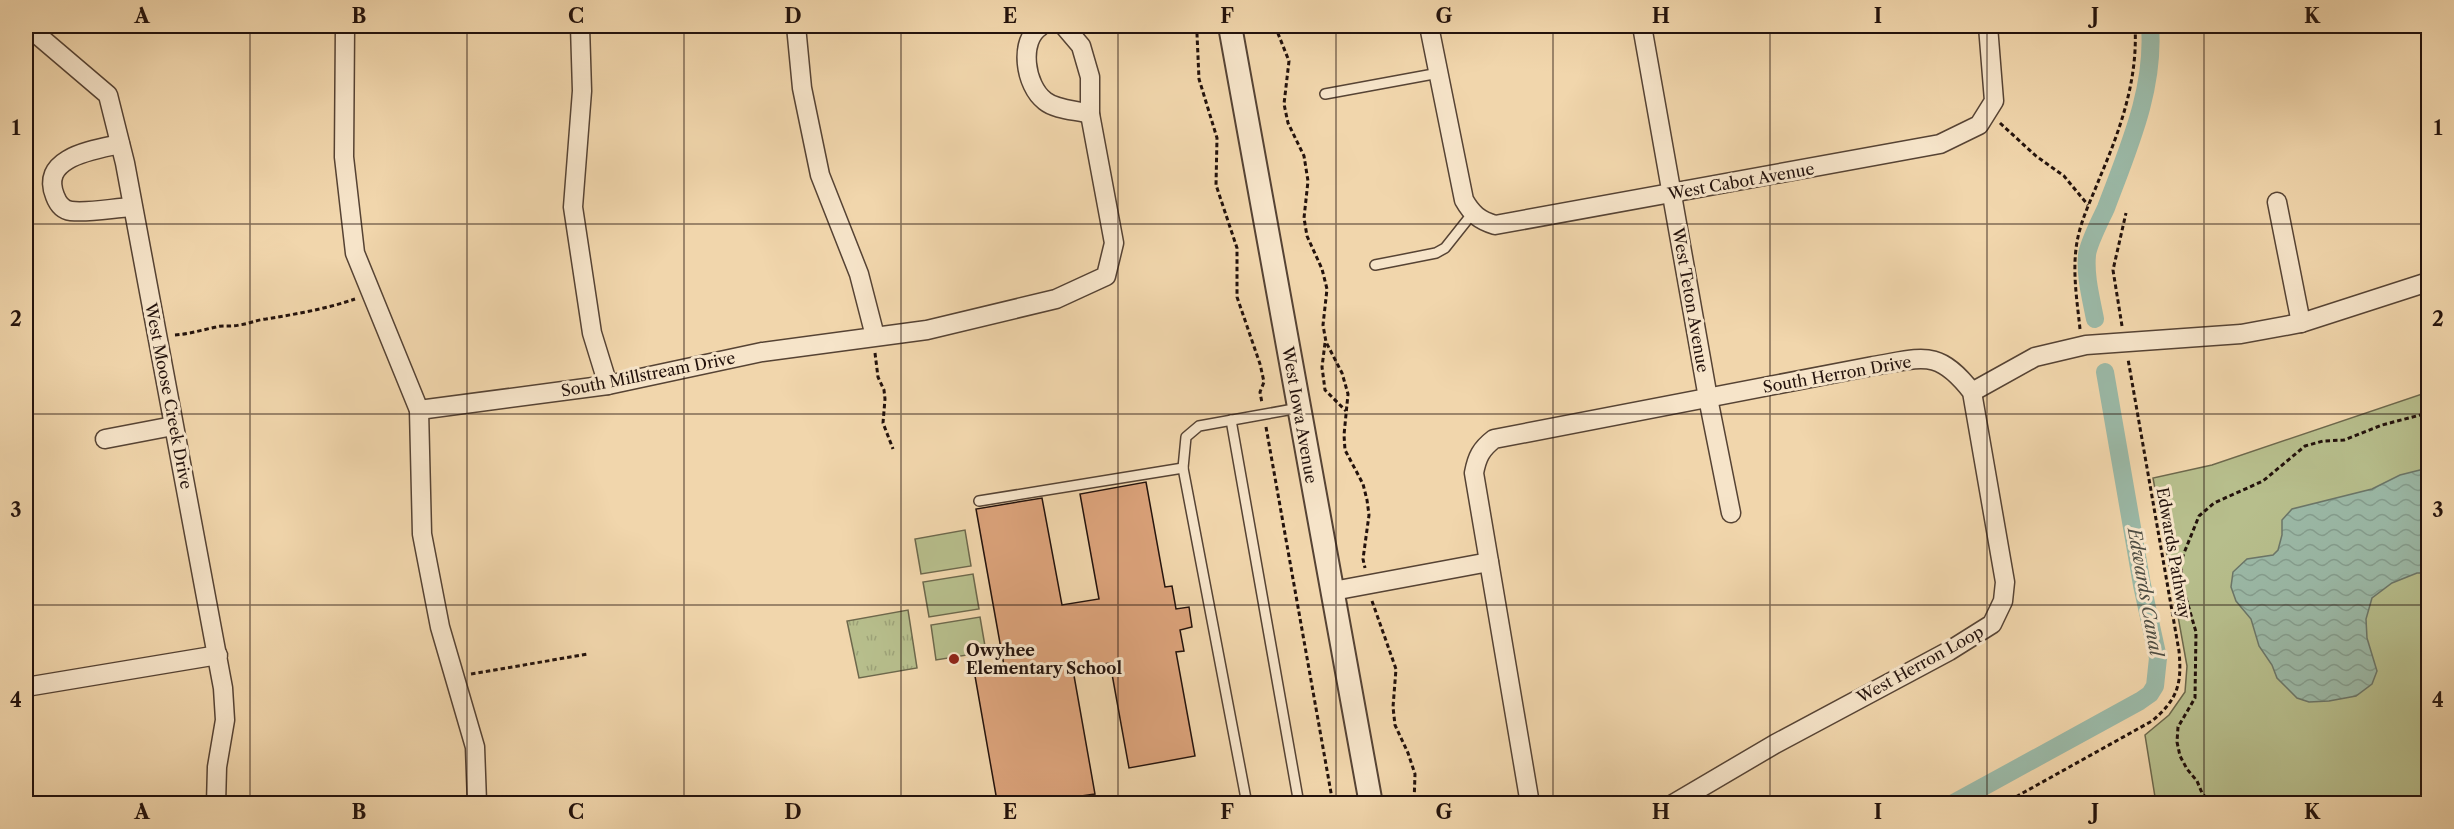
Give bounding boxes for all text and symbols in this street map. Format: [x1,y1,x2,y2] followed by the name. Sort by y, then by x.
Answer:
[133,4,150,28] text: A
[352,4,367,28] text: B
[568,4,584,28] text: C
[784,4,802,28] text: D
[1003,4,1017,28] text: E
[1220,4,1234,28] text: F
[1436,4,1453,28] text: G
[1652,4,1670,28] text: H
[1874,4,1882,28] text: I
[2087,4,2099,28] text: J
[2304,4,2321,28] text: K
[12,116,21,140] text: 1
[2434,116,2443,140] text: 1
[1665,158,1816,204] street label: West Cabot Avenue
[1668,225,1714,374] street label: West Teton Avenue
[141,300,197,491] street label: West Moose Creek Drive
[10,307,22,331] text: 2
[2432,307,2444,331] text: 2
[1278,344,1322,485] street label: West Iowa Avenue
[559,347,737,401] street label: South Millstream Drive
[1761,351,1913,397] street label: South Herron Drive
[2153,486,2196,621] street label: Edwards Pathway
[10,498,22,522] text: 3
[2432,498,2444,522] text: 3
[2123,524,2168,660] water label: Edwards Canal
[1852,621,1987,708] street label: West Herron Loop
[966,640,1122,678] place label: Owyhee Elementary School
[947,652,961,666] marker: Owyhee Elementary School
[10,688,22,712] text: 4
[2432,688,2444,712] text: 4
[133,800,150,824] text: A
[352,800,367,824] text: B
[568,800,584,824] text: C
[784,800,802,824] text: D
[1003,800,1017,824] text: E
[1220,800,1234,824] text: F
[1436,800,1453,824] text: G
[1652,800,1670,824] text: H
[1874,800,1882,824] text: I
[2087,800,2099,824] text: J
[2304,800,2321,824] text: K

